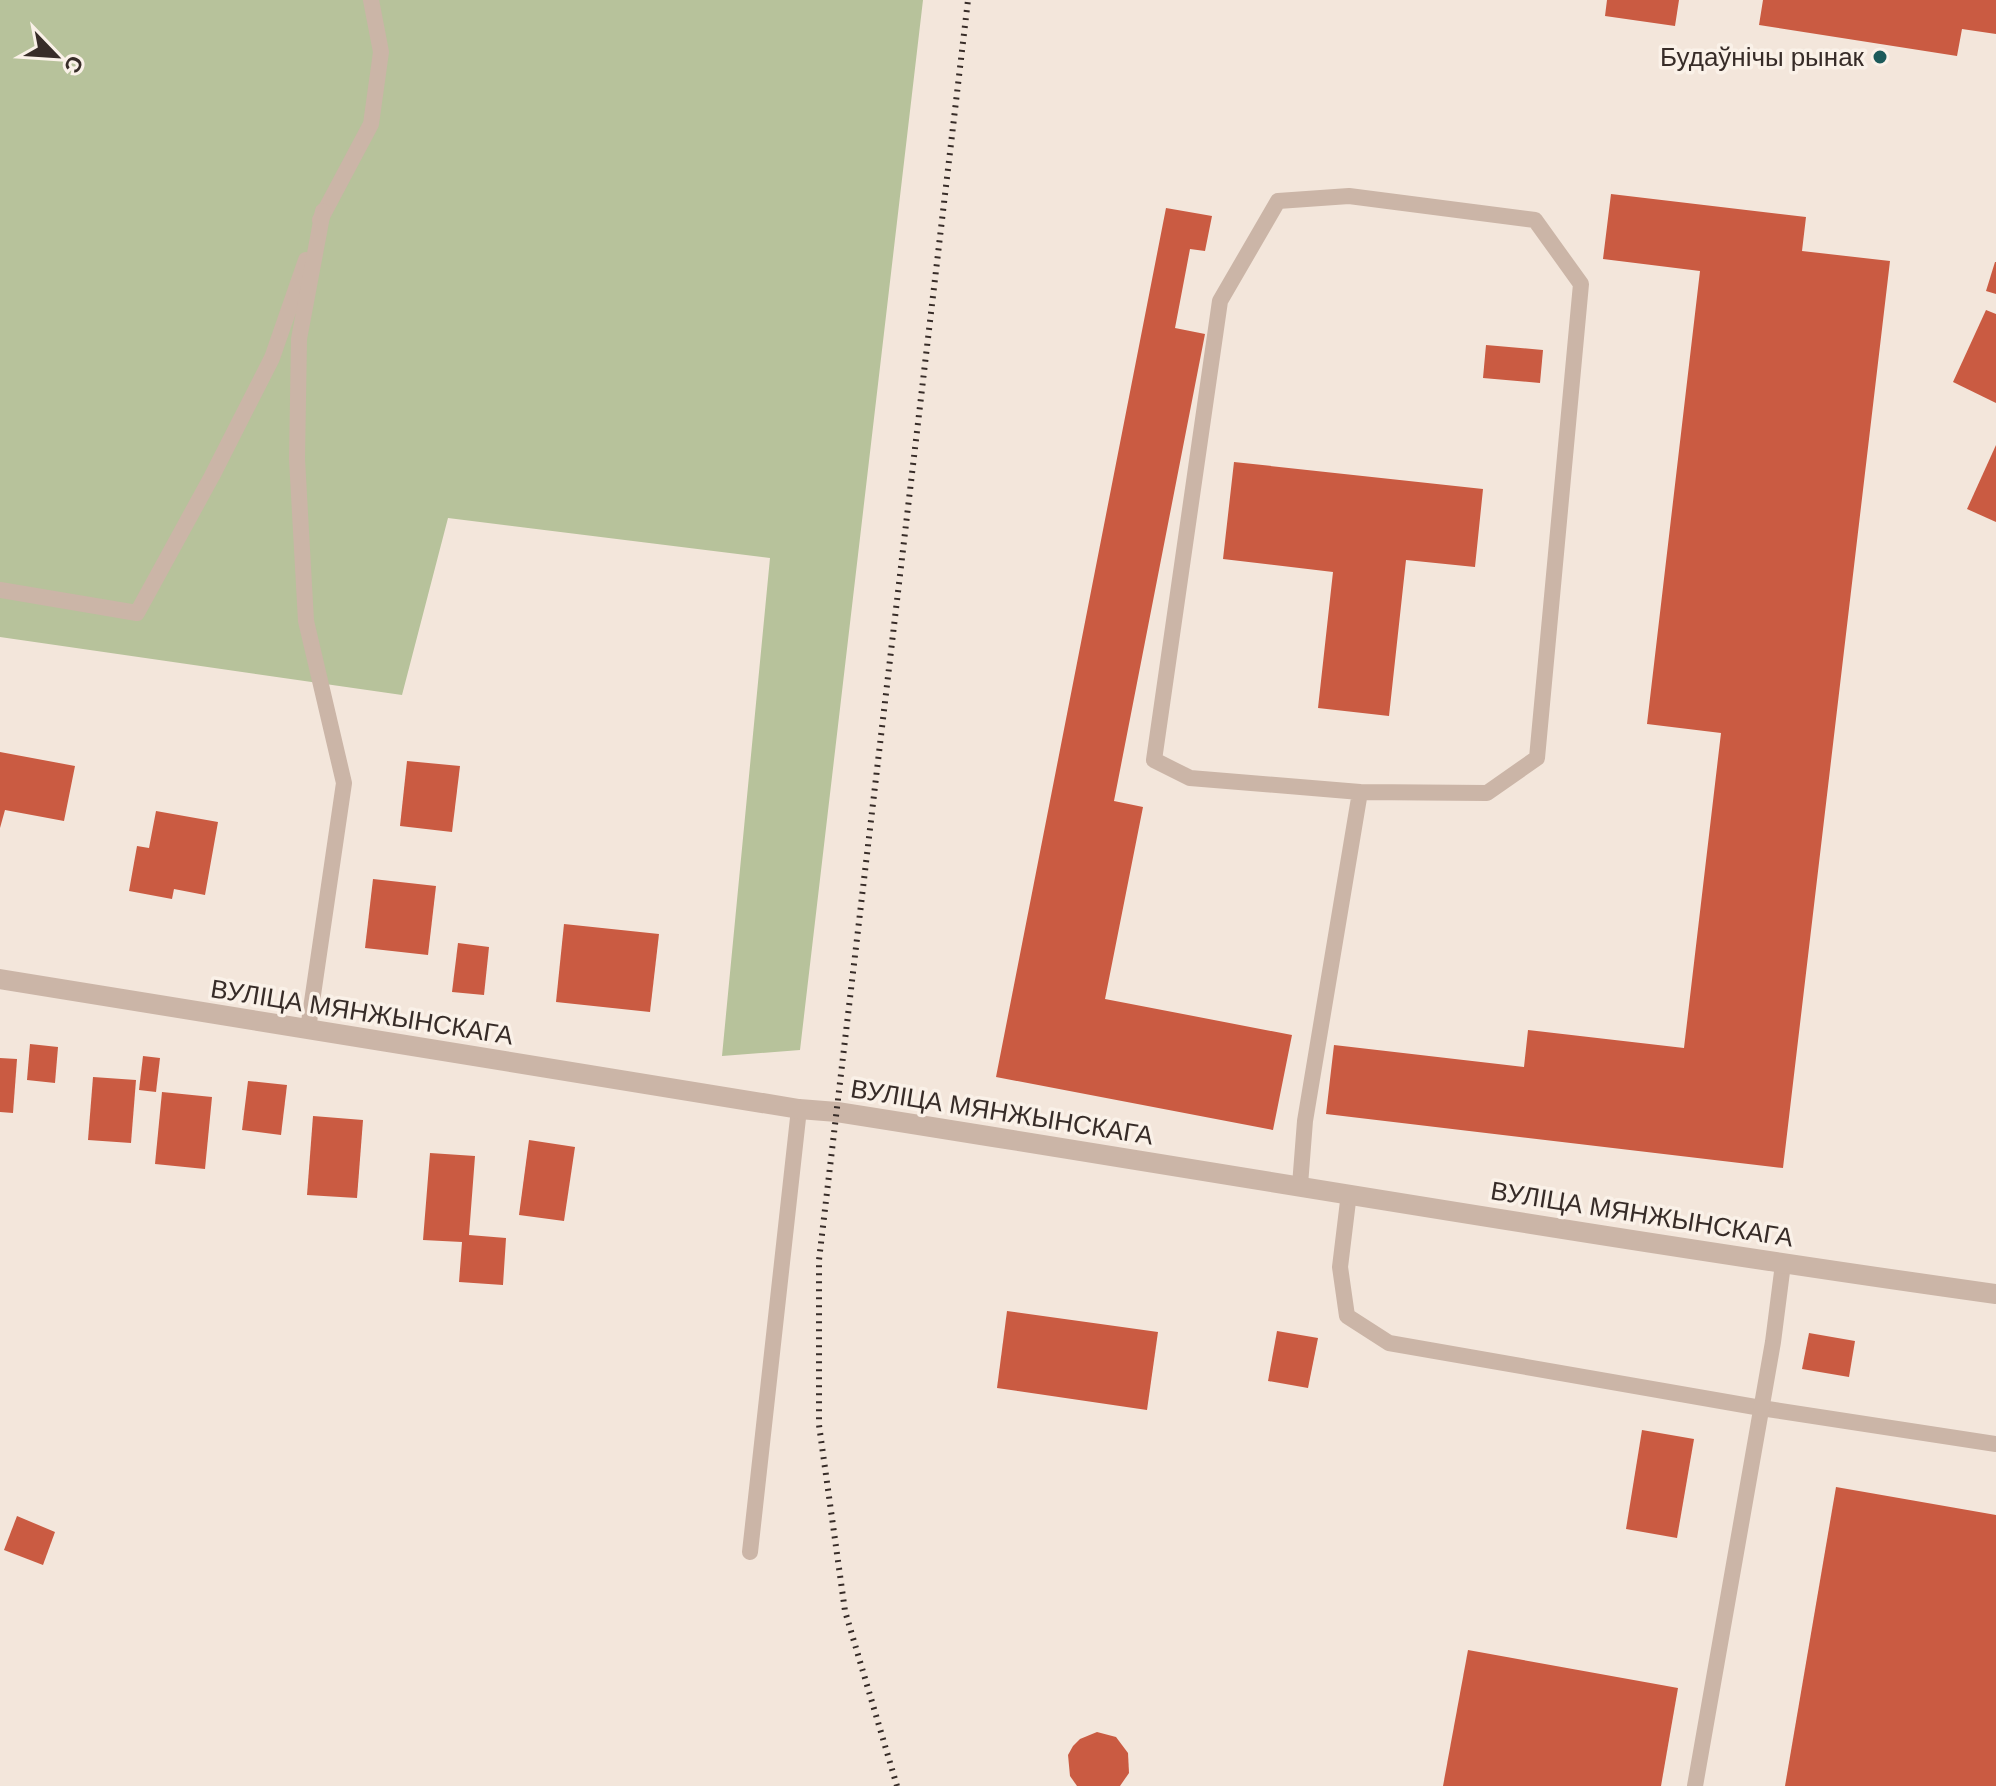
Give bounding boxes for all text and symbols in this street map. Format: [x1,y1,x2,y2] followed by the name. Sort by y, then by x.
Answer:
[16,16,96,96] north arrow
[1660,40,1865,74] place label: Будаўнічы рынак
[1871,48,1889,66] marker: Будаўнічы рынак
[57,51,90,78] text: С
[208,971,516,1053] street label: ВУЛІЦА МЯНЖЫНСКАГА
[848,1071,1156,1153] street label: ВУЛІЦА МЯНЖЫНСКАГА
[1488,1173,1796,1255] street label: ВУЛІЦА МЯНЖЫНСКАГА

